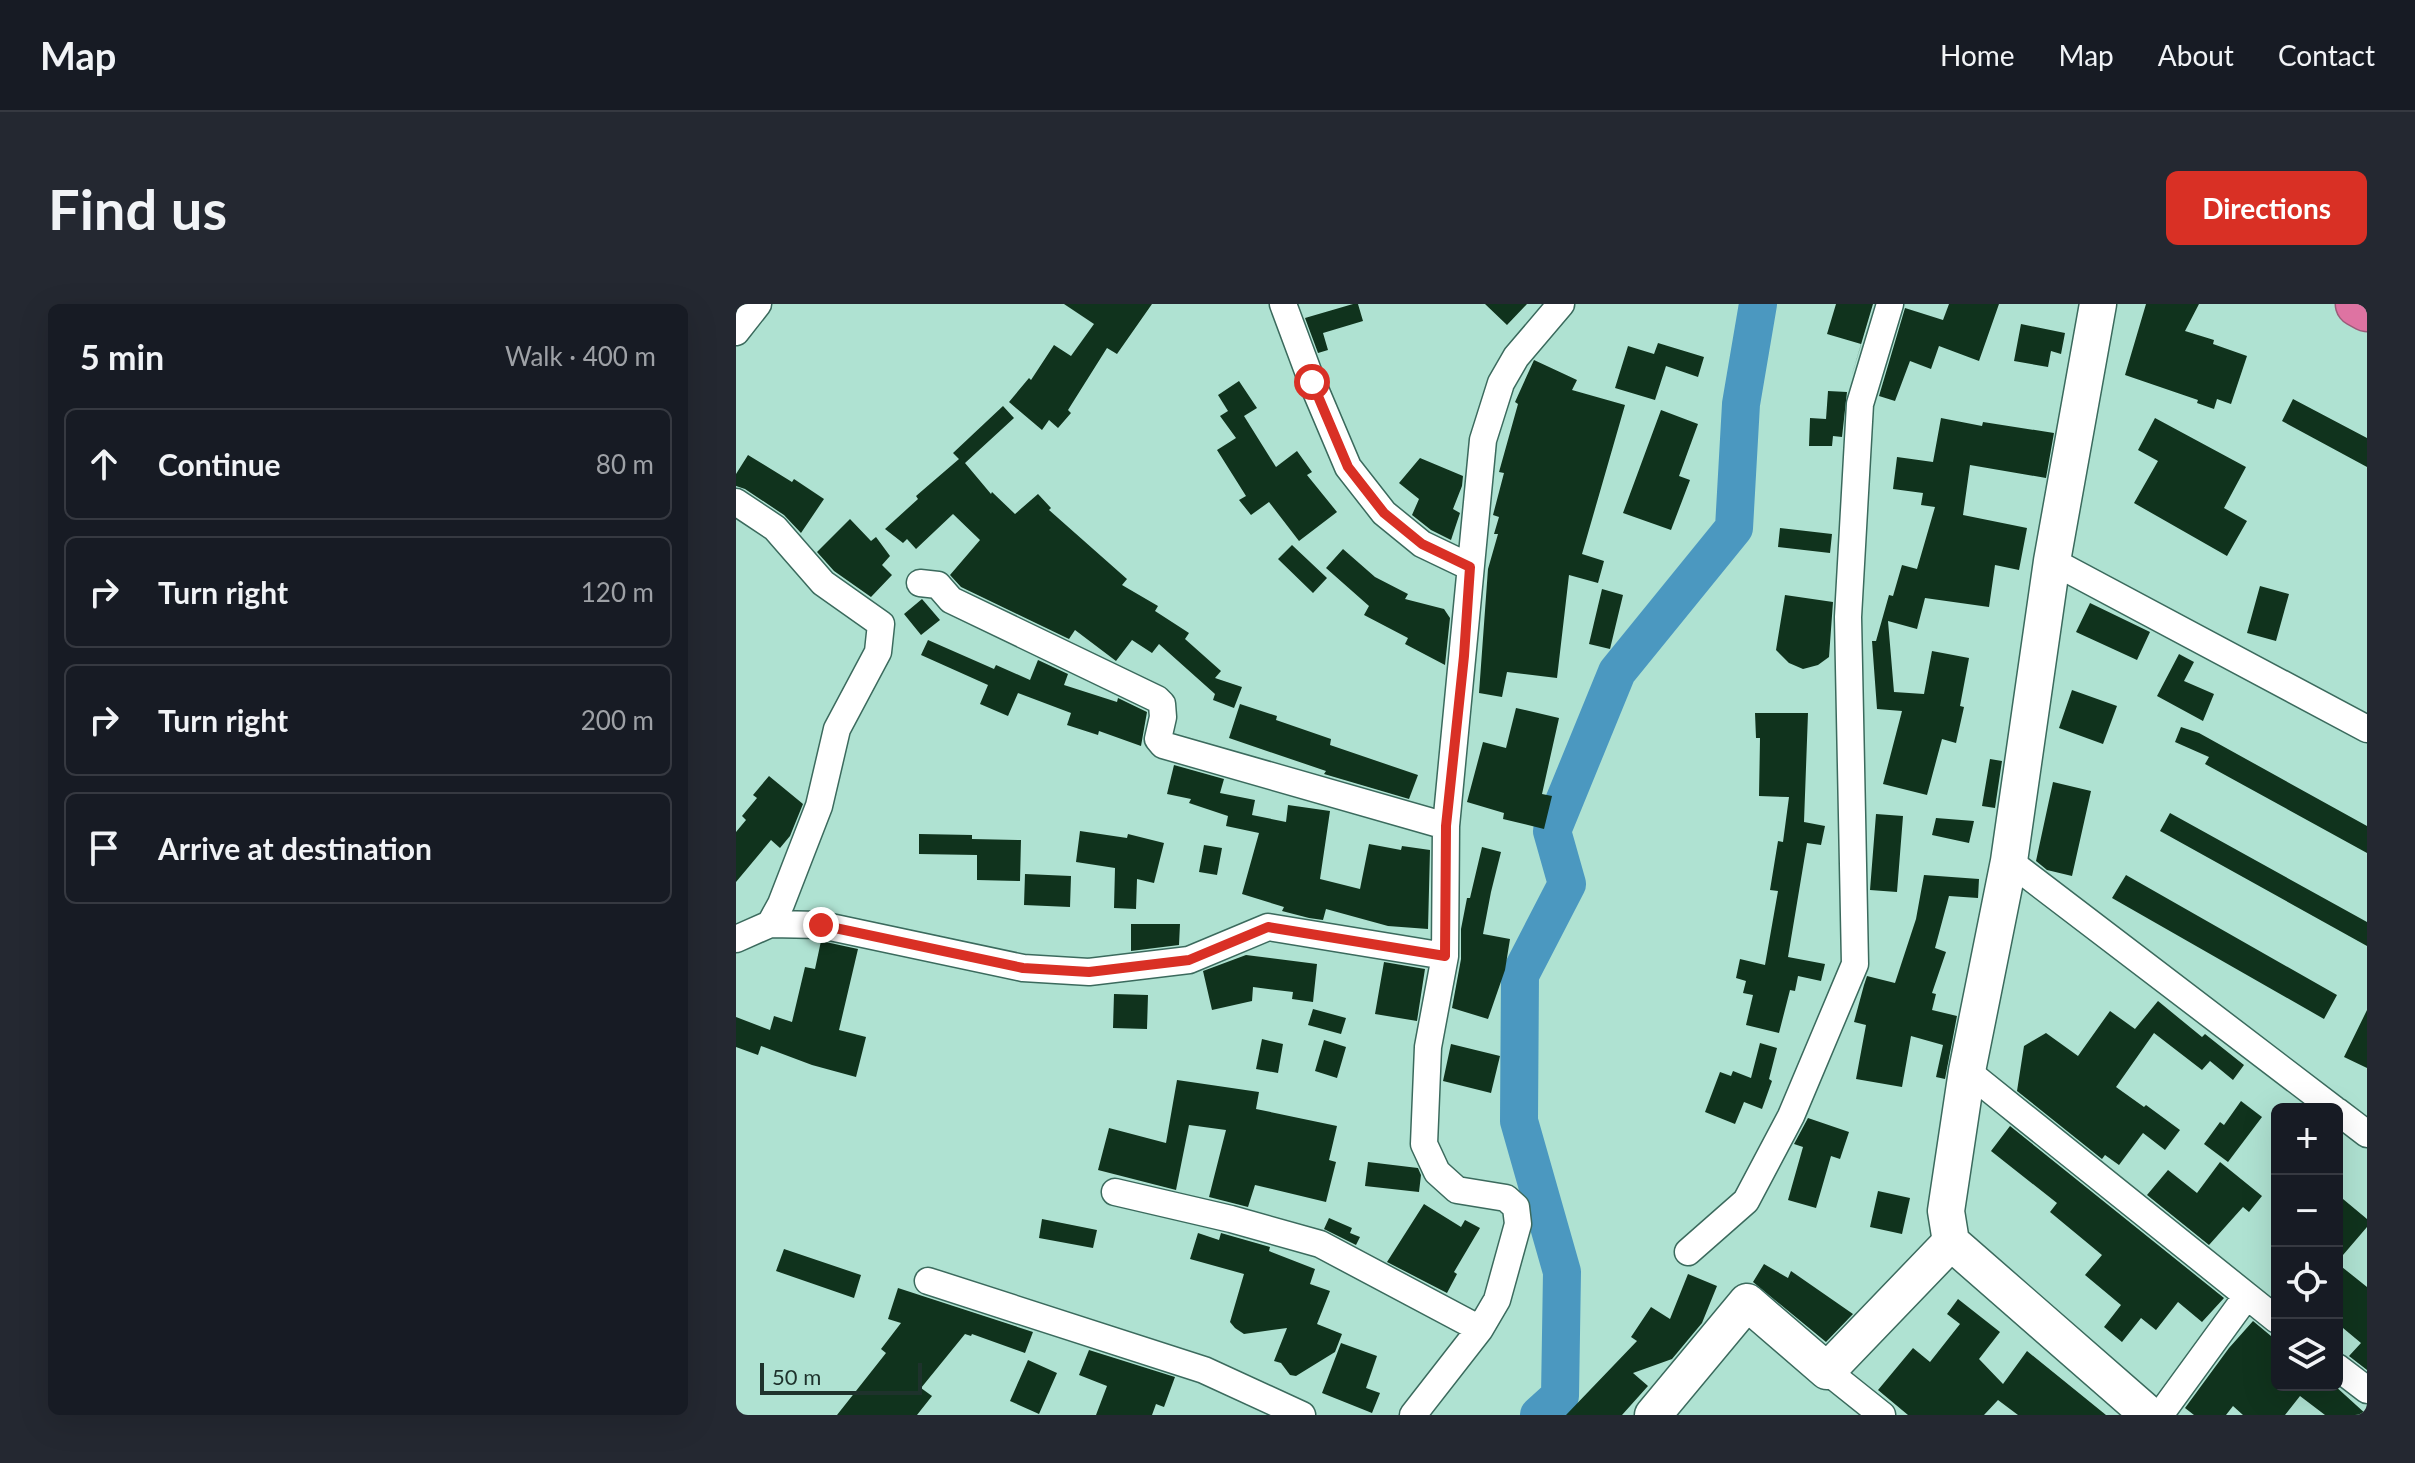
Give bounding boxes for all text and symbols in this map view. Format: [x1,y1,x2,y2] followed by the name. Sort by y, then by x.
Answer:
[40,32,116,78] text: Map
[1940,38,2015,72] text: Home
[2059,38,2114,72] text: Map
[2158,38,2234,72] text: About
[2278,38,2375,72] text: Contact
[2166,171,2367,245] button: Directions
[48,175,227,242] text: Find us
[80,336,164,377] text: 5 min
[505,340,656,372] text: Walk · 400 m
[1294,364,1330,400] route start
[82,442,126,486] icon: ahead
[158,446,281,482] text: Continue
[596,448,654,480] text: 80 m
[82,570,126,614] icon: right
[158,574,288,610] text: Turn right
[581,576,654,608] text: 120 m
[82,698,126,742] icon: right
[158,702,288,738] text: Turn right
[581,704,654,736] text: 200 m
[82,826,126,870] icon: arrive
[158,830,432,866] text: Arrive at destination
[803,907,839,943] route end
[2271,1103,2343,1391] map controls
[2271,1103,2343,1175] button: +
[2271,1175,2343,1247] button: −
[2271,1247,2343,1319] button: locate
[2271,1319,2343,1391] button: layers
[760,1359,922,1395] scale bar
[772,1363,821,1390] text: 50 m

